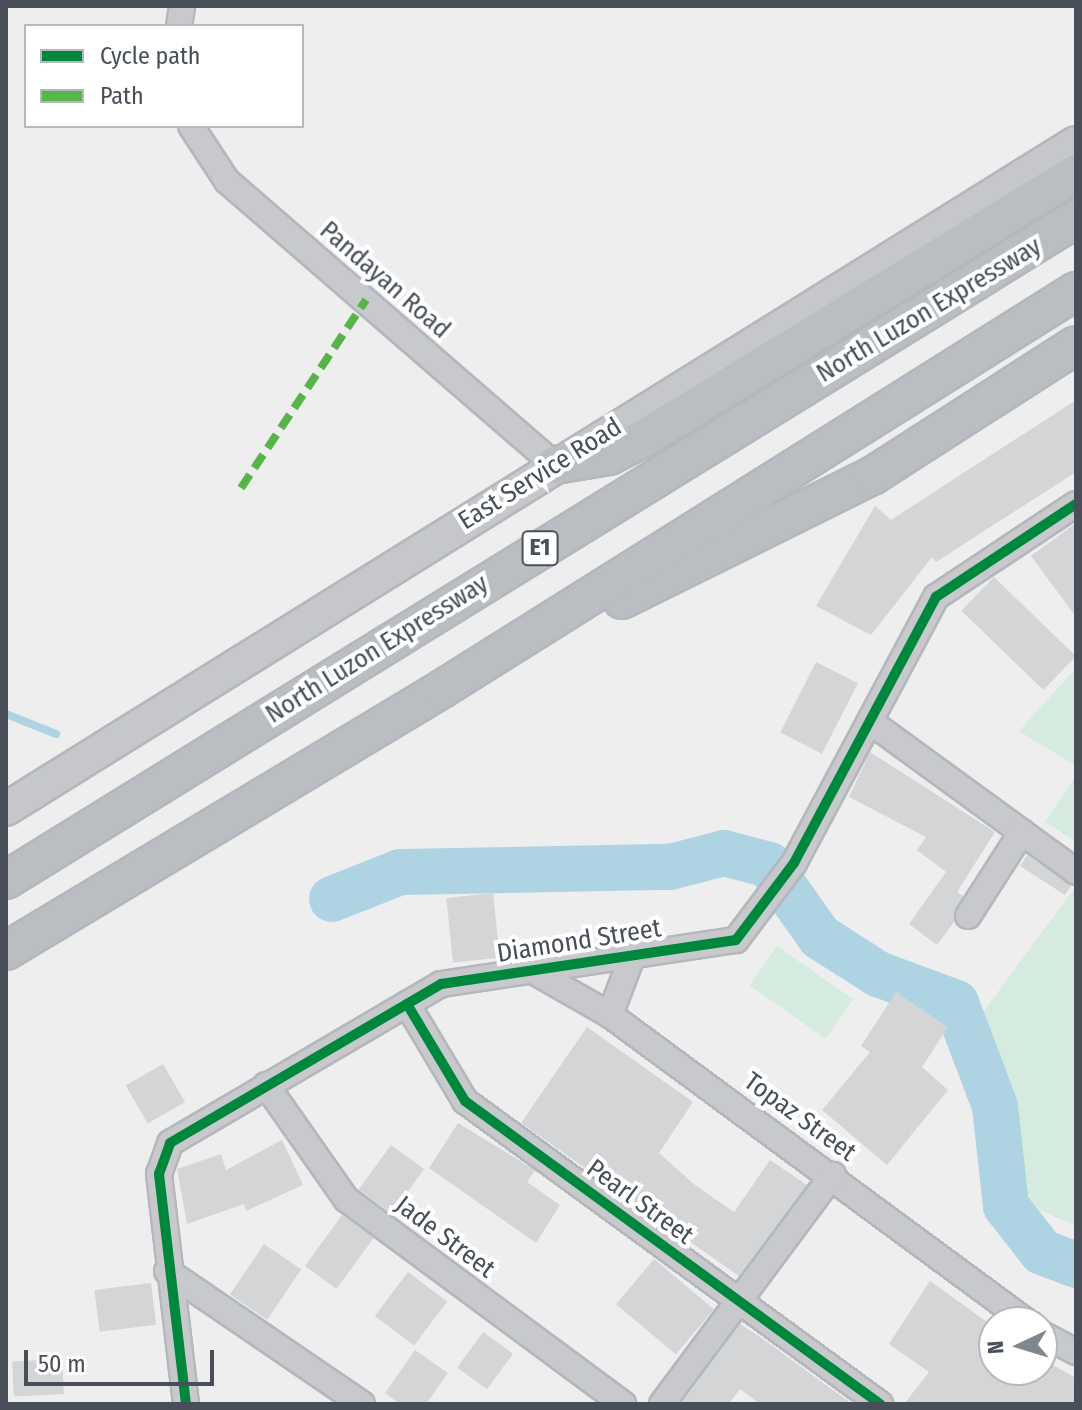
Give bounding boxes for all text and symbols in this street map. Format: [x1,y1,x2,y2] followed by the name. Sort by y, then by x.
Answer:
[24,24,304,128] legend
[100,42,200,70] text: Cycle path
[100,82,144,110] text: Path
[313,215,457,345] street label: Pandayan Road
[811,231,1047,389] street label: North Luzon Expressway
[453,411,627,537] street label: East Service Road
[520,528,560,568] road number: E1
[260,568,494,730] street label: North Luzon Expressway
[495,913,663,969] street label: Diamond Street
[738,1066,862,1168] street label: Topaz Street
[581,1153,699,1251] street label: Pearl Street
[389,1189,501,1285] street label: Jade Street
[978,1306,1058,1386] north arrow
[28,1334,218,1384] scale bar
[982,1340,1009,1355] text: N
[38,1350,86,1378] text: 50 m

